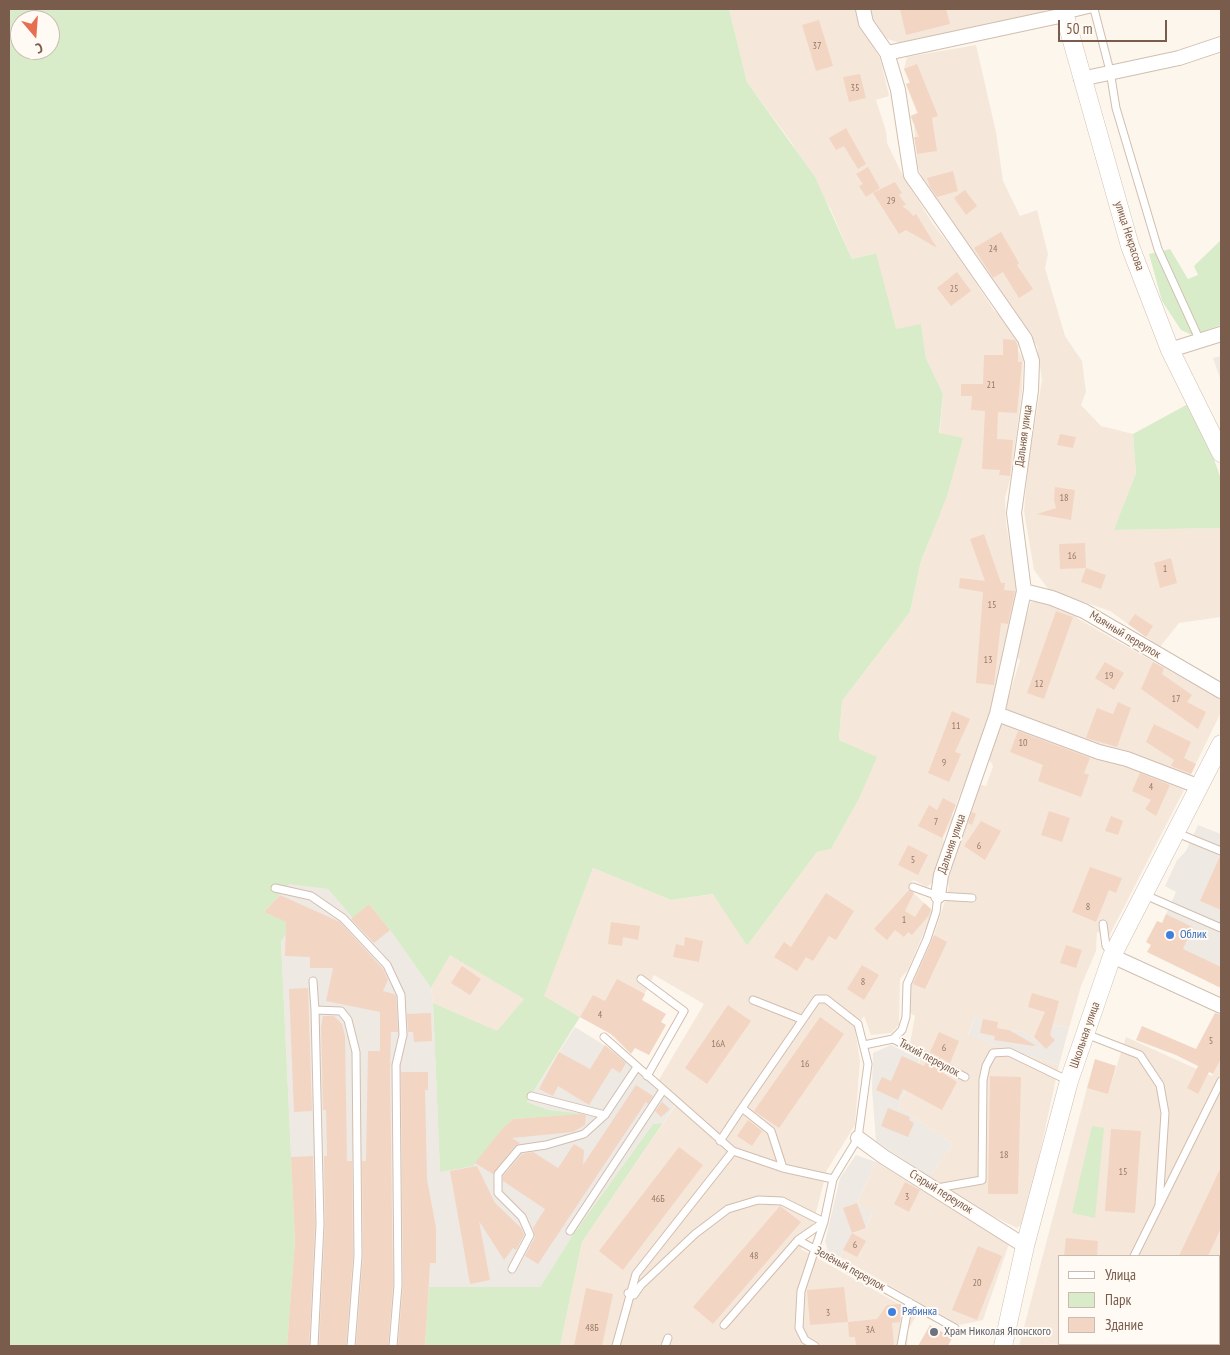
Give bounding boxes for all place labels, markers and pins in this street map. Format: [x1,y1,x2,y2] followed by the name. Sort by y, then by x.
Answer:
[1180,928,1207,942] place label: Облик
[1164,929,1176,941] marker: Облик
[902,1305,937,1319] place label: Рябинка
[886,1306,898,1318] marker: Рябинка
[944,1325,1051,1339] place label: Храм Николая Японского
[928,1326,940,1338] marker: Храм Николая Японского

